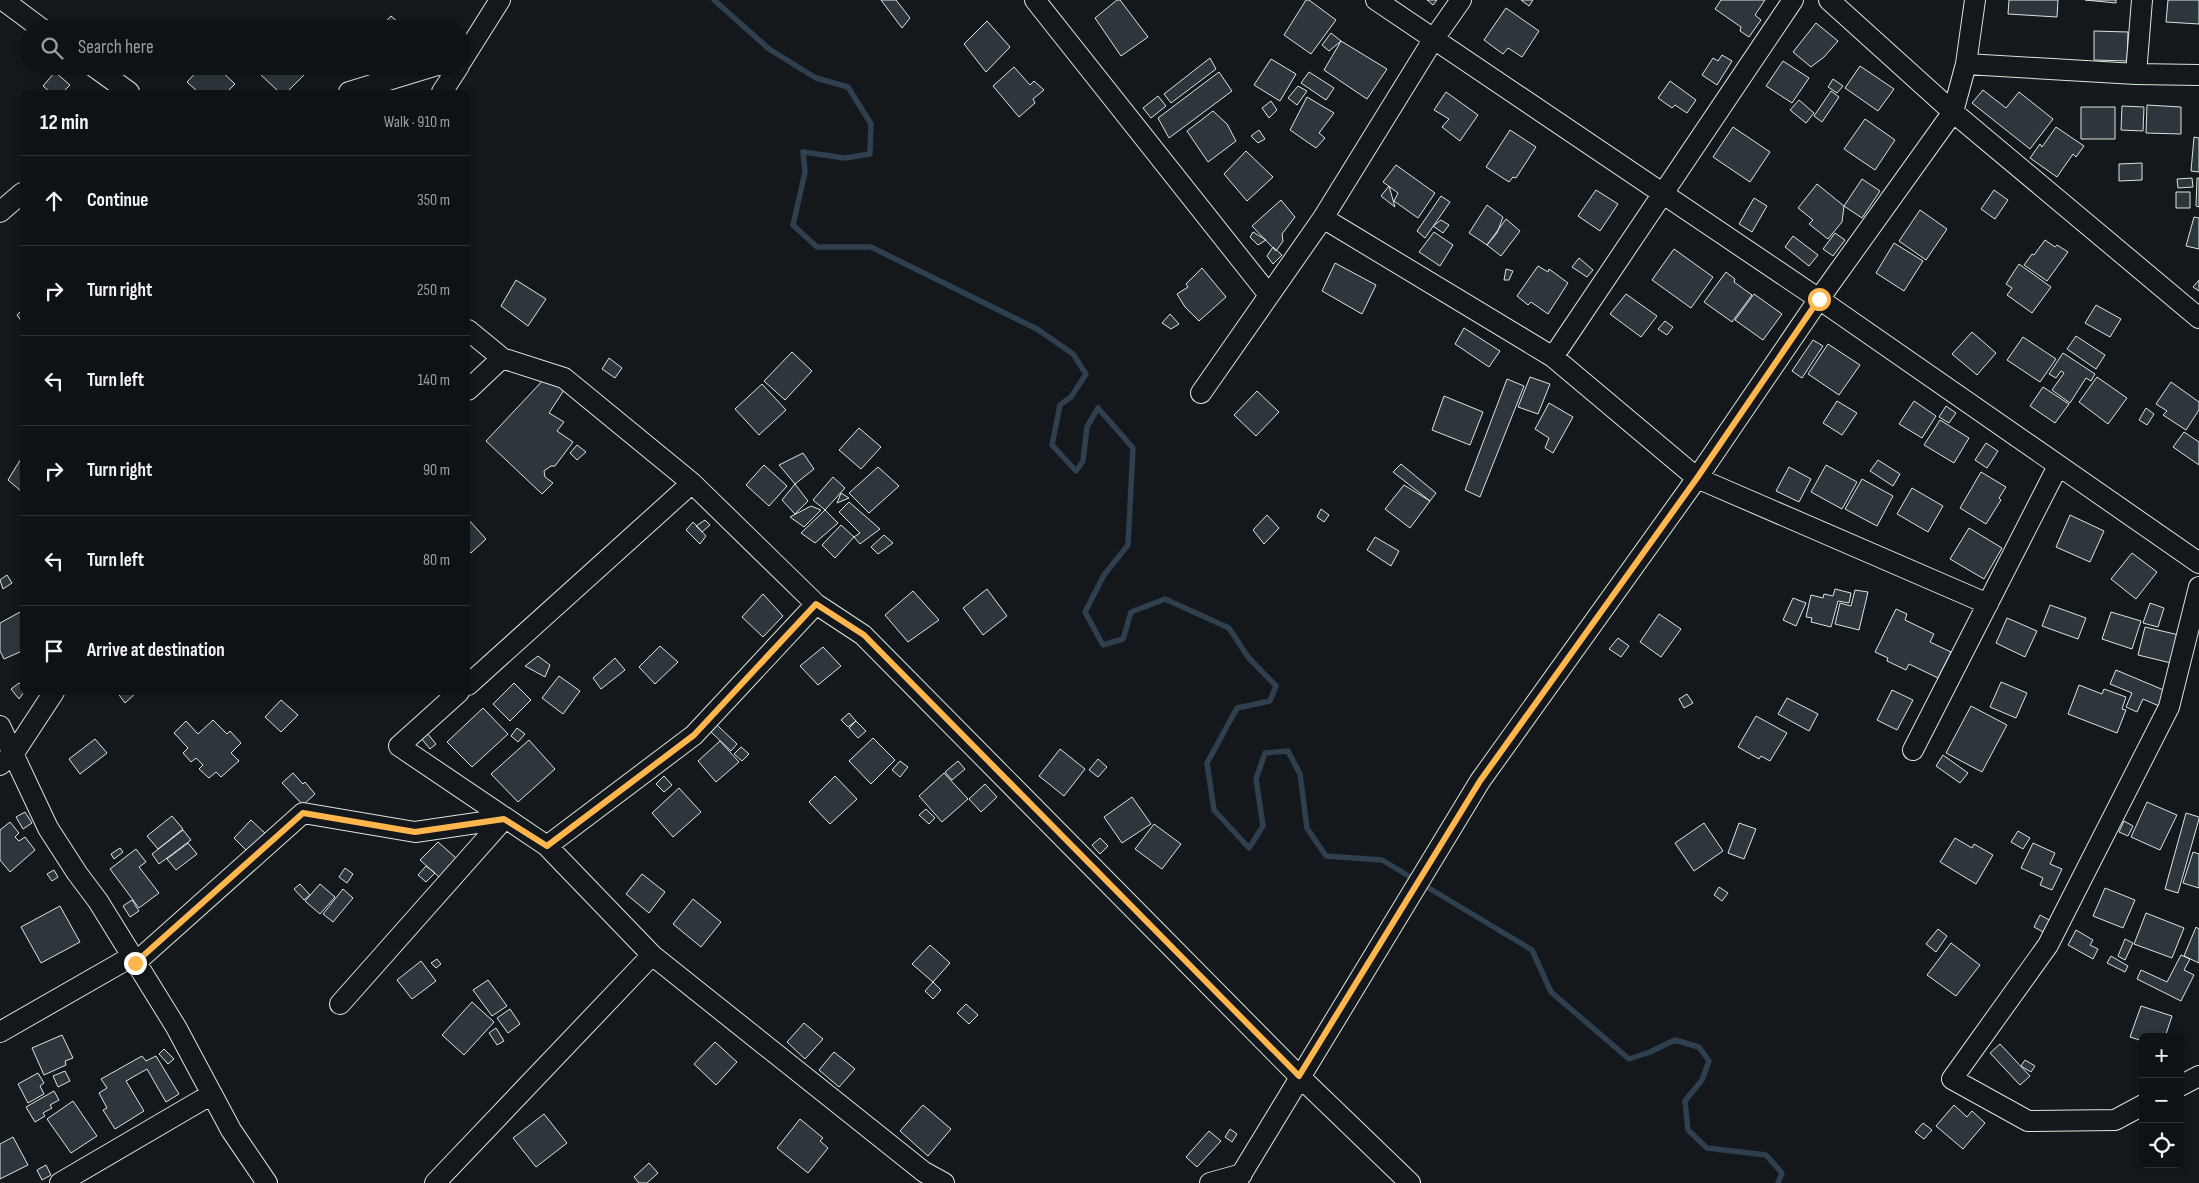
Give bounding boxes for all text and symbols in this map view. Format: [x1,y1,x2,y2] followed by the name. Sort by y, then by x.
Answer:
[20,20,470,75] search box
[38,34,66,62] icon: search
[78,36,154,59] text: Search here
[40,110,88,135] text: 12 min
[384,113,450,132] text: Walk · 910 m
[40,187,68,215] icon: ahead
[87,189,148,212] text: Continue
[417,191,450,210] text: 350 m
[40,277,68,305] icon: right
[87,279,152,302] text: Turn right
[417,281,450,300] text: 250 m
[1808,288,1831,311] route start
[40,367,68,395] icon: left
[87,369,144,392] text: Turn left
[418,371,450,390] text: 140 m
[40,457,68,485] icon: right
[87,459,152,482] text: Turn right
[423,461,450,480] text: 90 m
[40,547,68,575] icon: left
[87,549,144,572] text: Turn left
[423,551,450,570] text: 80 m
[40,637,68,665] icon: arrive
[87,639,225,662] text: Arrive at destination
[124,952,147,975] route end
[2139,1033,2184,1168] map controls
[2139,1033,2184,1078] button: +
[2139,1078,2184,1123] button: −
[2139,1123,2184,1168] button: locate

